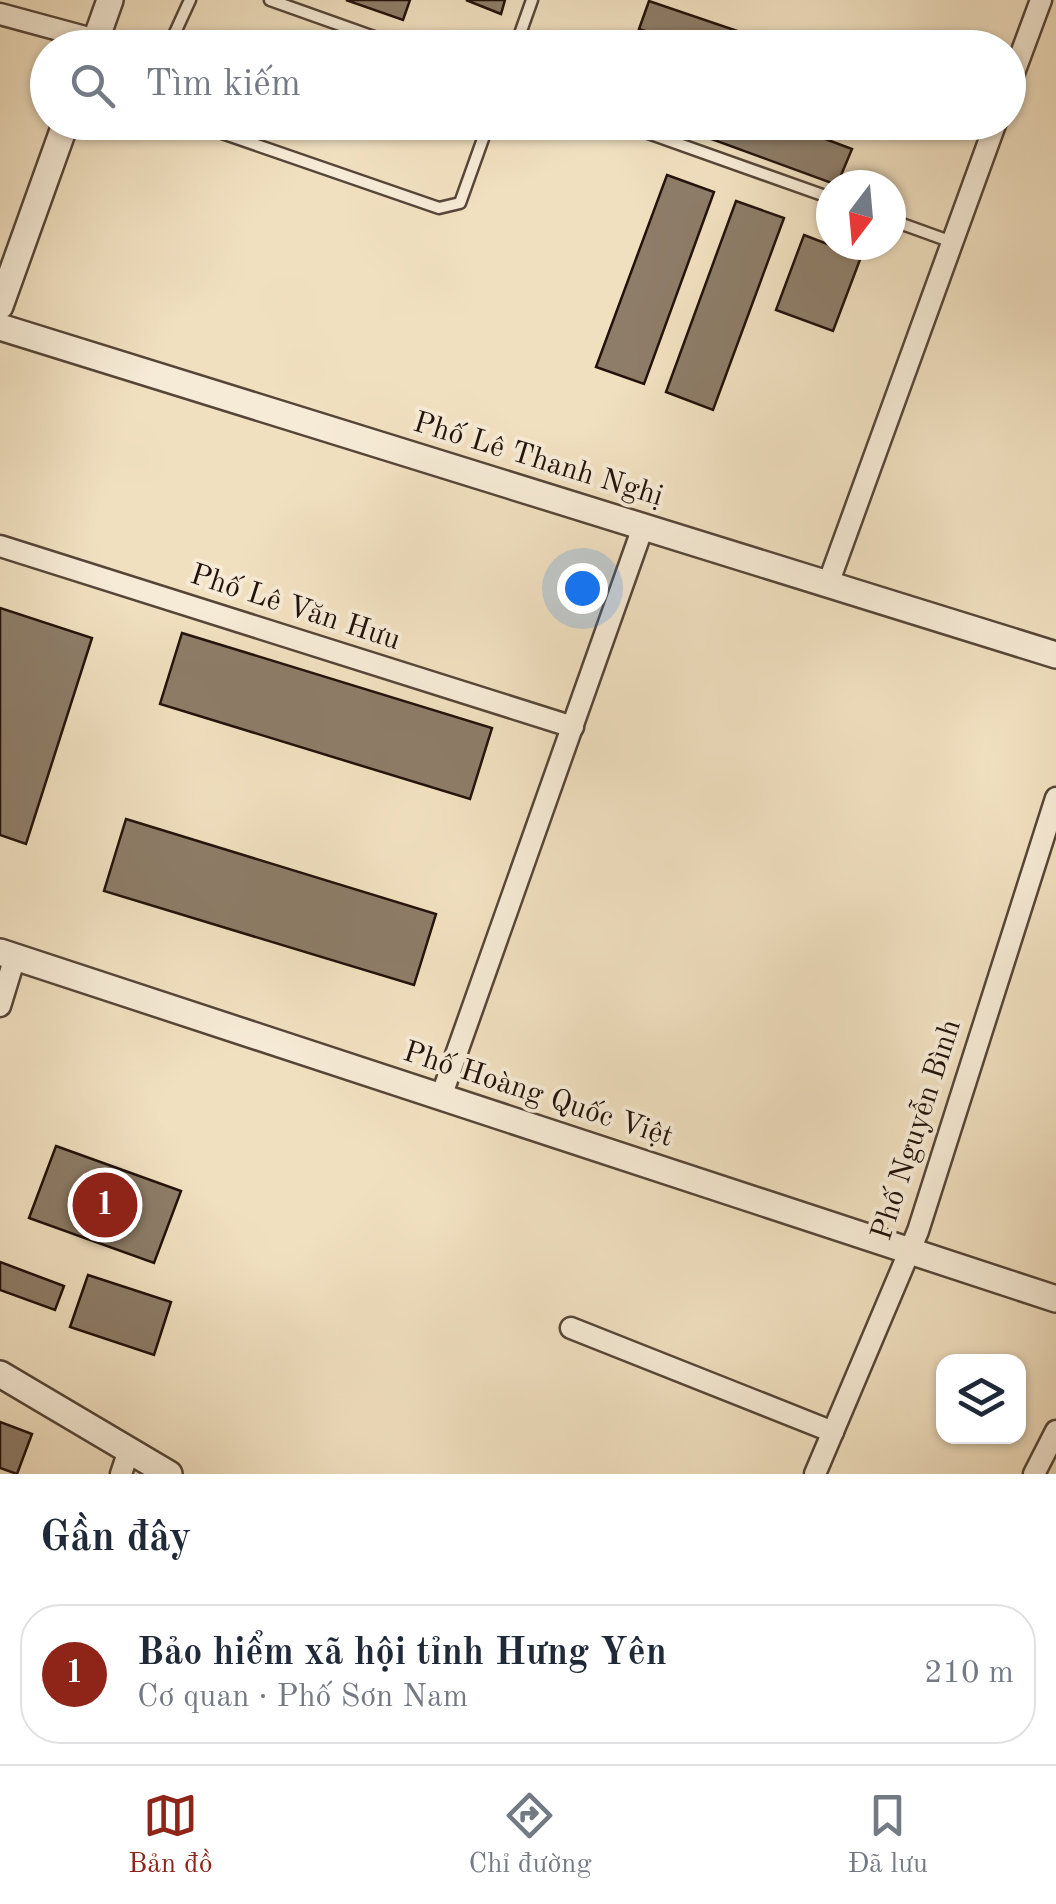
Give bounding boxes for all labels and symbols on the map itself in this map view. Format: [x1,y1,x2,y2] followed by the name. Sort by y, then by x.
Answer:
[816,170,906,260] north arrow
[410,407,667,512] street label: Phố Lê Thanh Nghị
[186,559,404,656] street label: Phố Lê Văn Hưu
[557,563,608,614] your location
[865,1015,967,1244] street label: Phố Nguyễn Bình
[399,1036,677,1153] street label: Phố Hoàng Quốc Việt
[72,1168,138,1242] pin: 1

